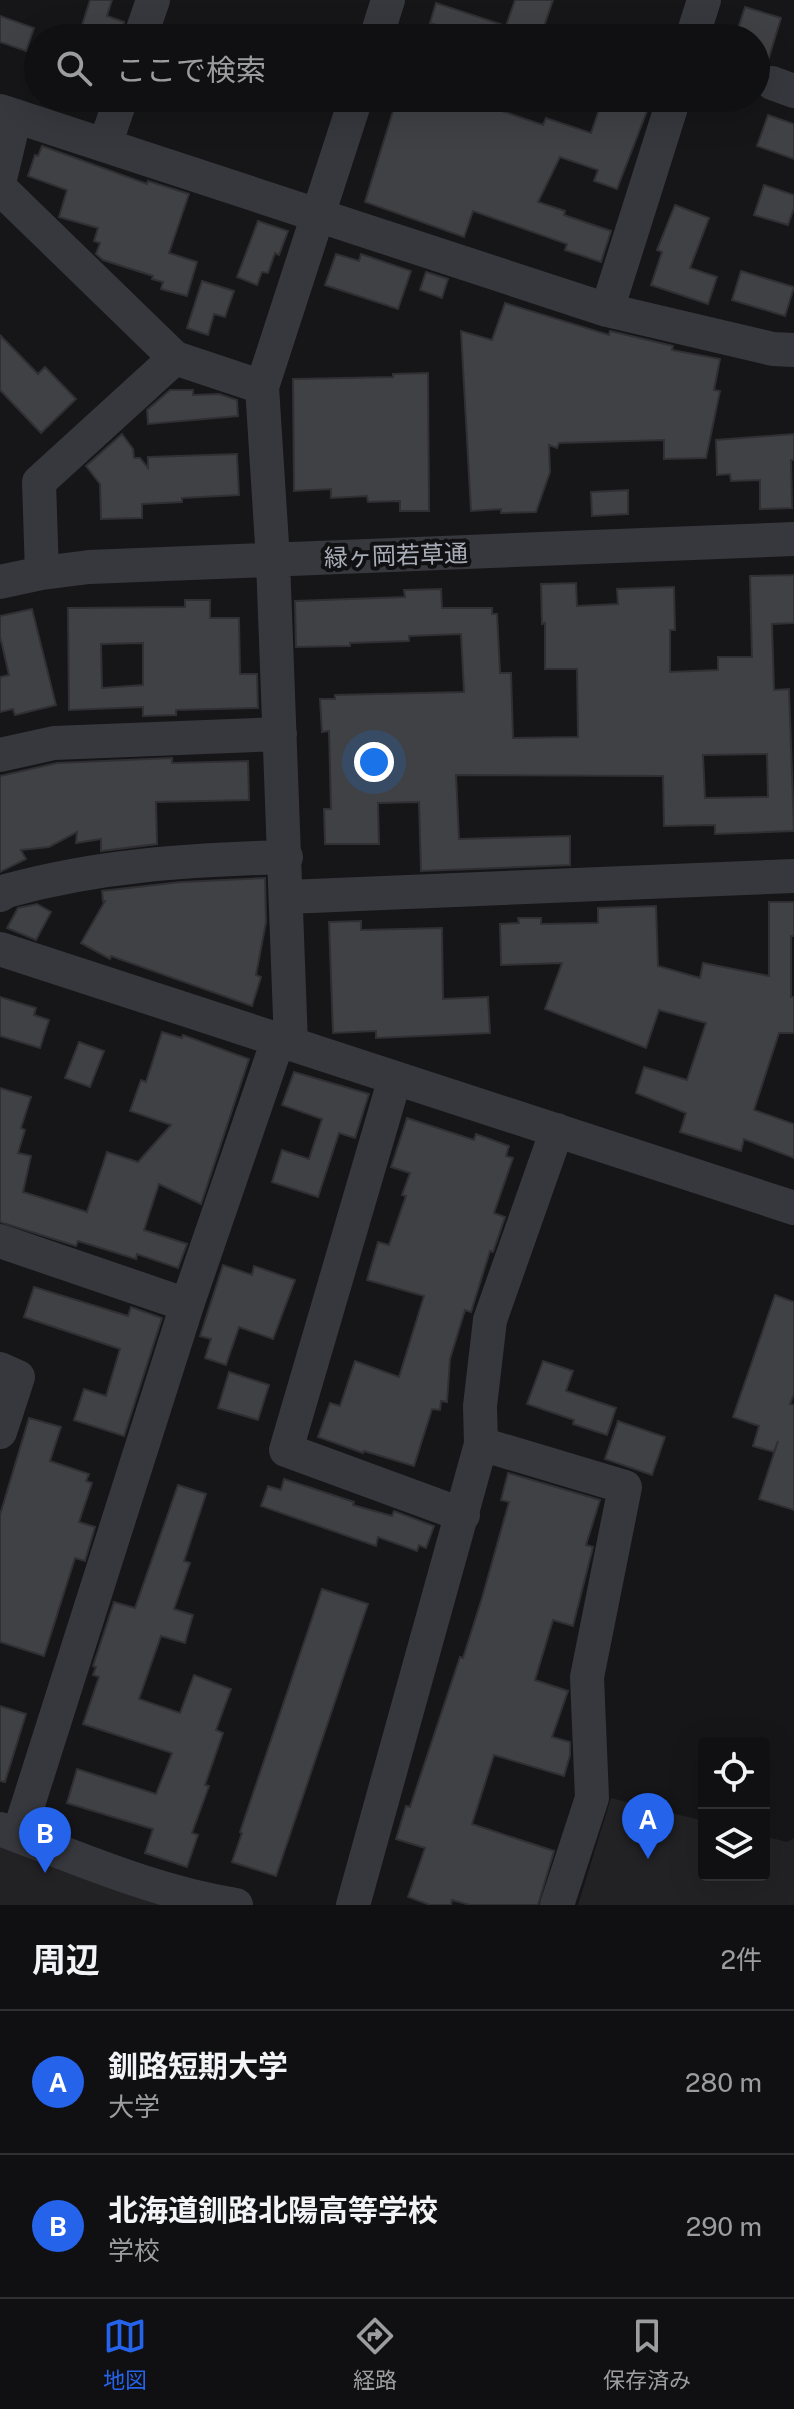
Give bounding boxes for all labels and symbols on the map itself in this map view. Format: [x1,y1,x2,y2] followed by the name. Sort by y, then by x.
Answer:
[324,538,468,572] street label: 緑ヶ岡若草通
[354,742,394,782] your location
[622,1793,674,1859] pin: A
[19,1807,71,1873] pin: B

